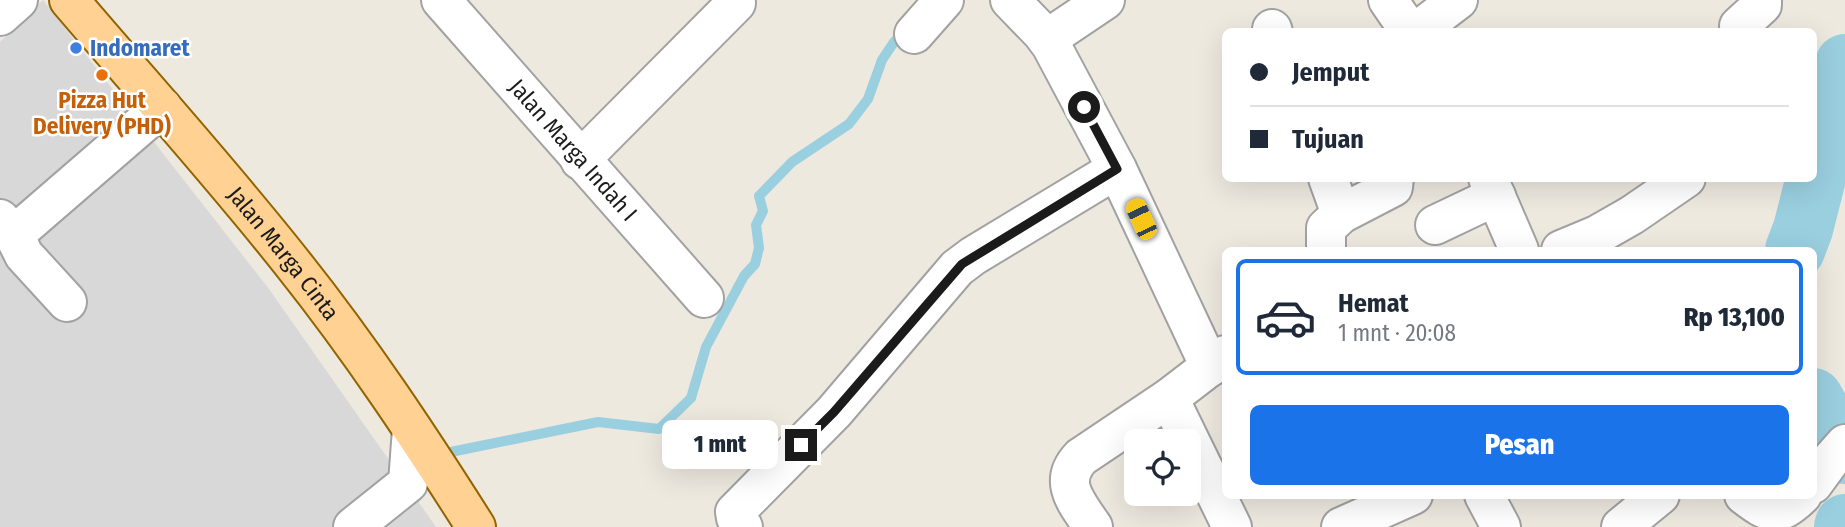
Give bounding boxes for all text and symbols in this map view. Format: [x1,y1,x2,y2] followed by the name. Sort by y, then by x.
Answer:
[90,34,190,62] place label: Indomaret
[68,40,84,56] marker: Indomaret
[1292,57,1369,88] text: Jemput
[94,67,110,83] marker: Pizza Hut Delivery (PHD)
[503,73,643,227] street label: Jalan Marga Indah I
[33,86,171,140] place label: Pizza Hut Delivery (PHD)
[1068,91,1100,123] route start
[1292,124,1364,155] text: Tujuan
[222,181,345,326] street label: Jalan Marga Cinta
[1123,196,1160,242] car
[1254,286,1317,349] icon: car
[1338,288,1409,319] text: Hemat
[1684,302,1785,333] text: Rp 13,100
[1338,319,1456,347] text: 1 mnt · 20:08
[1250,405,1789,485] button: Pesan
[661,420,776,470] callout: 1 mnt
[785,429,817,461] route end
[1124,429,1201,506] map controls
[1124,429,1201,506] button: locate
[694,430,746,458] text: 1 mnt

